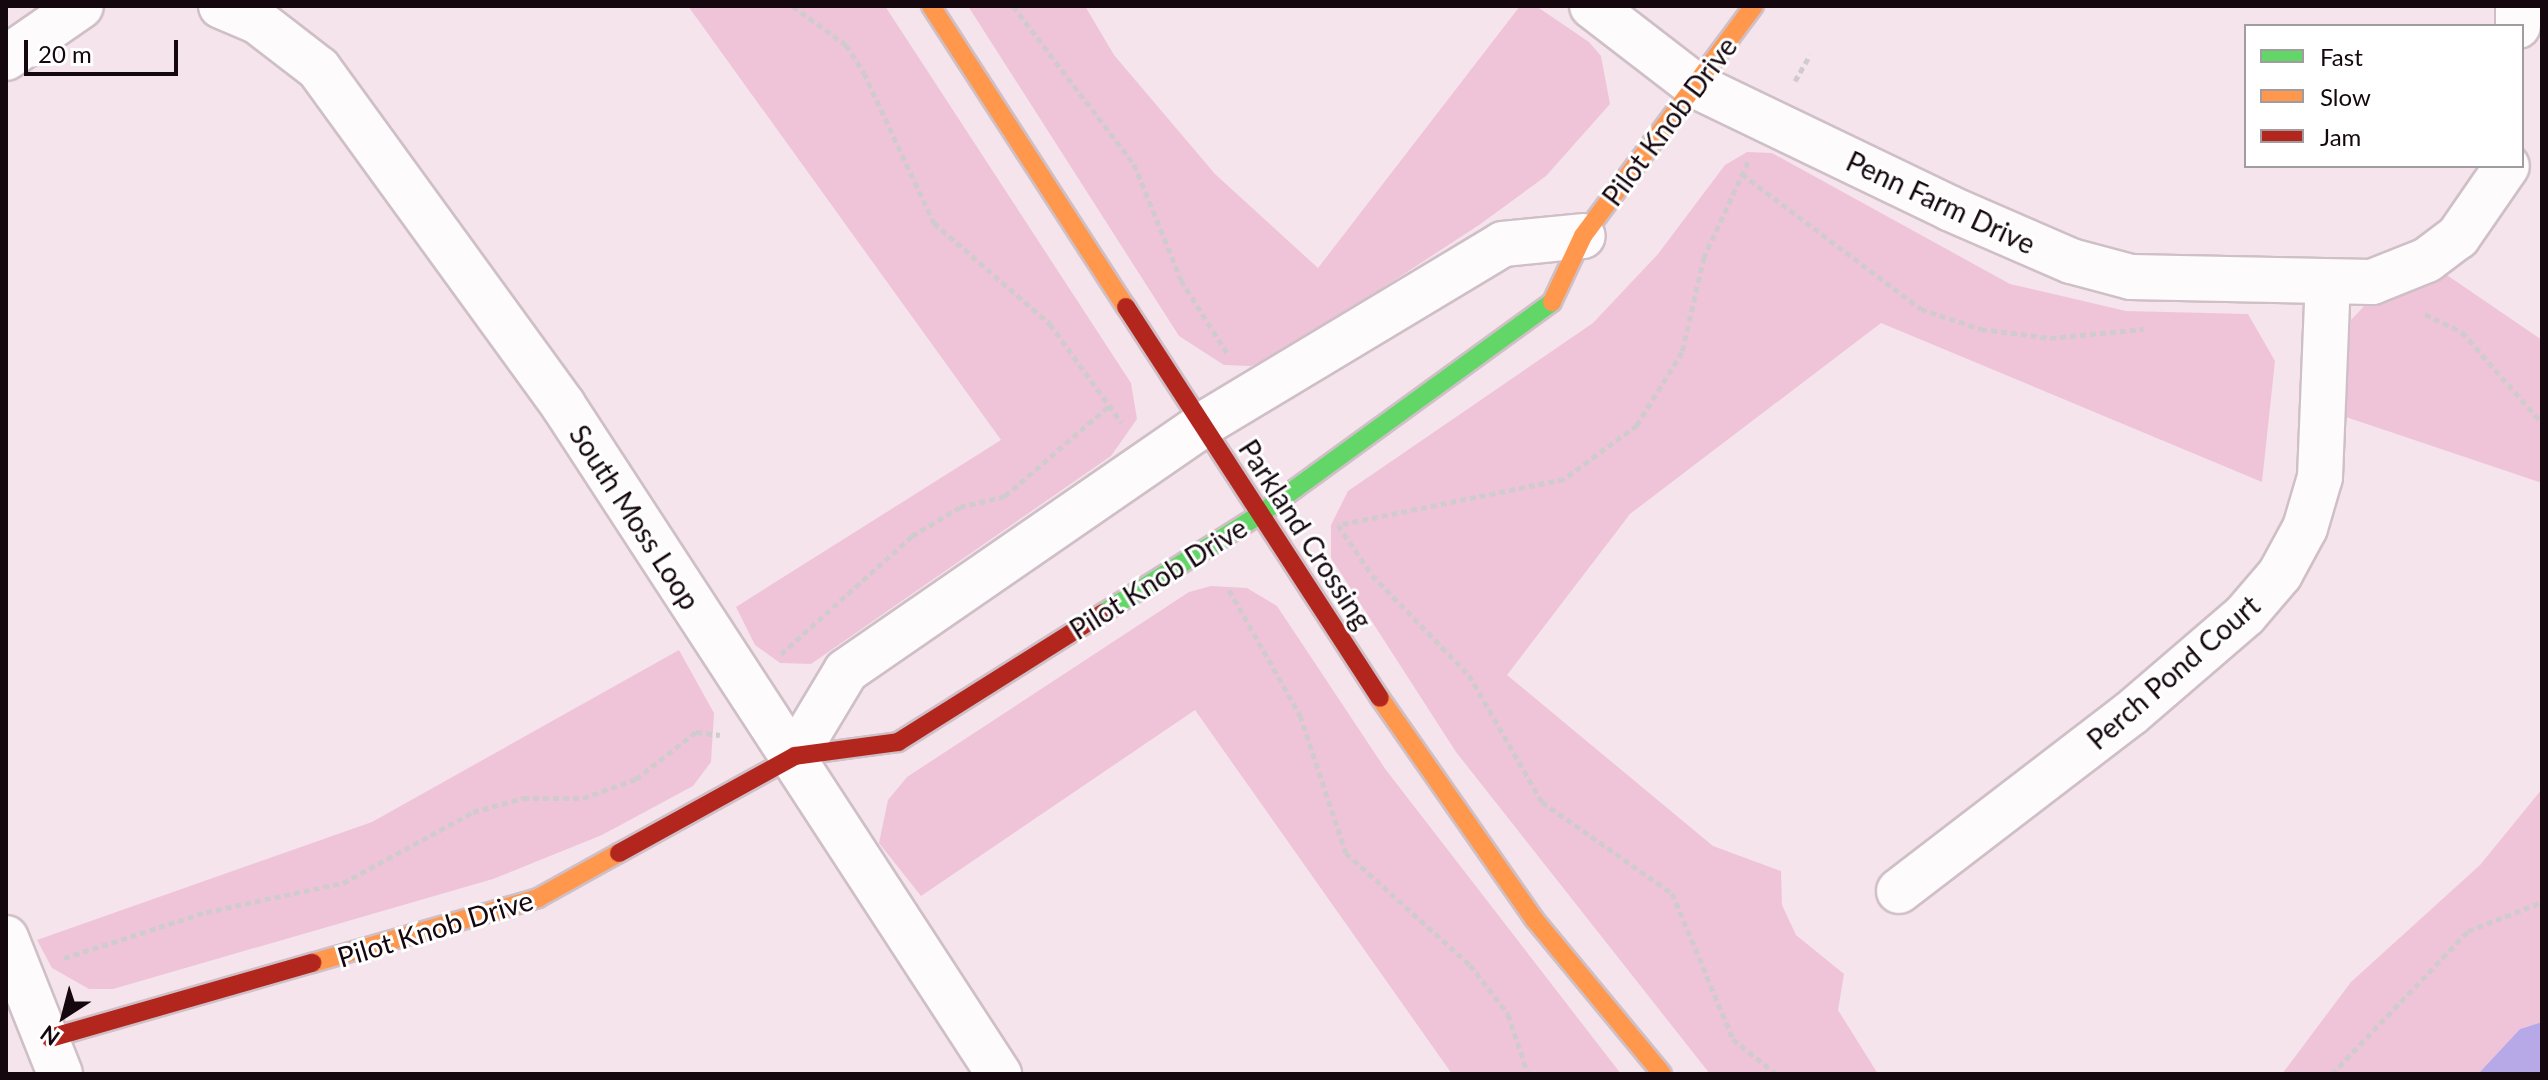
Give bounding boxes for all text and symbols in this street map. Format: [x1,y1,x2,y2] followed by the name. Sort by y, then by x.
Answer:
[28,24,182,74] scale bar
[2244,24,2524,168] legend
[1595,30,1743,212] street label: Pilot Knob Drive
[38,39,92,68] text: 20 m
[2320,42,2363,71] text: Fast
[2320,82,2371,111] text: Slow
[2320,122,2361,151] text: Jam
[1841,144,2041,260] street label: Penn Farm Drive
[563,418,707,616] street label: South Moss Loop
[1232,433,1380,635] street label: Parkland Crossing
[1063,510,1253,646] street label: Pilot Knob Drive
[2080,588,2266,756] street label: Perch Pond Court
[333,882,537,974] street label: Pilot Knob Drive
[24,976,104,1056] north arrow
[35,1020,64,1052] text: N

